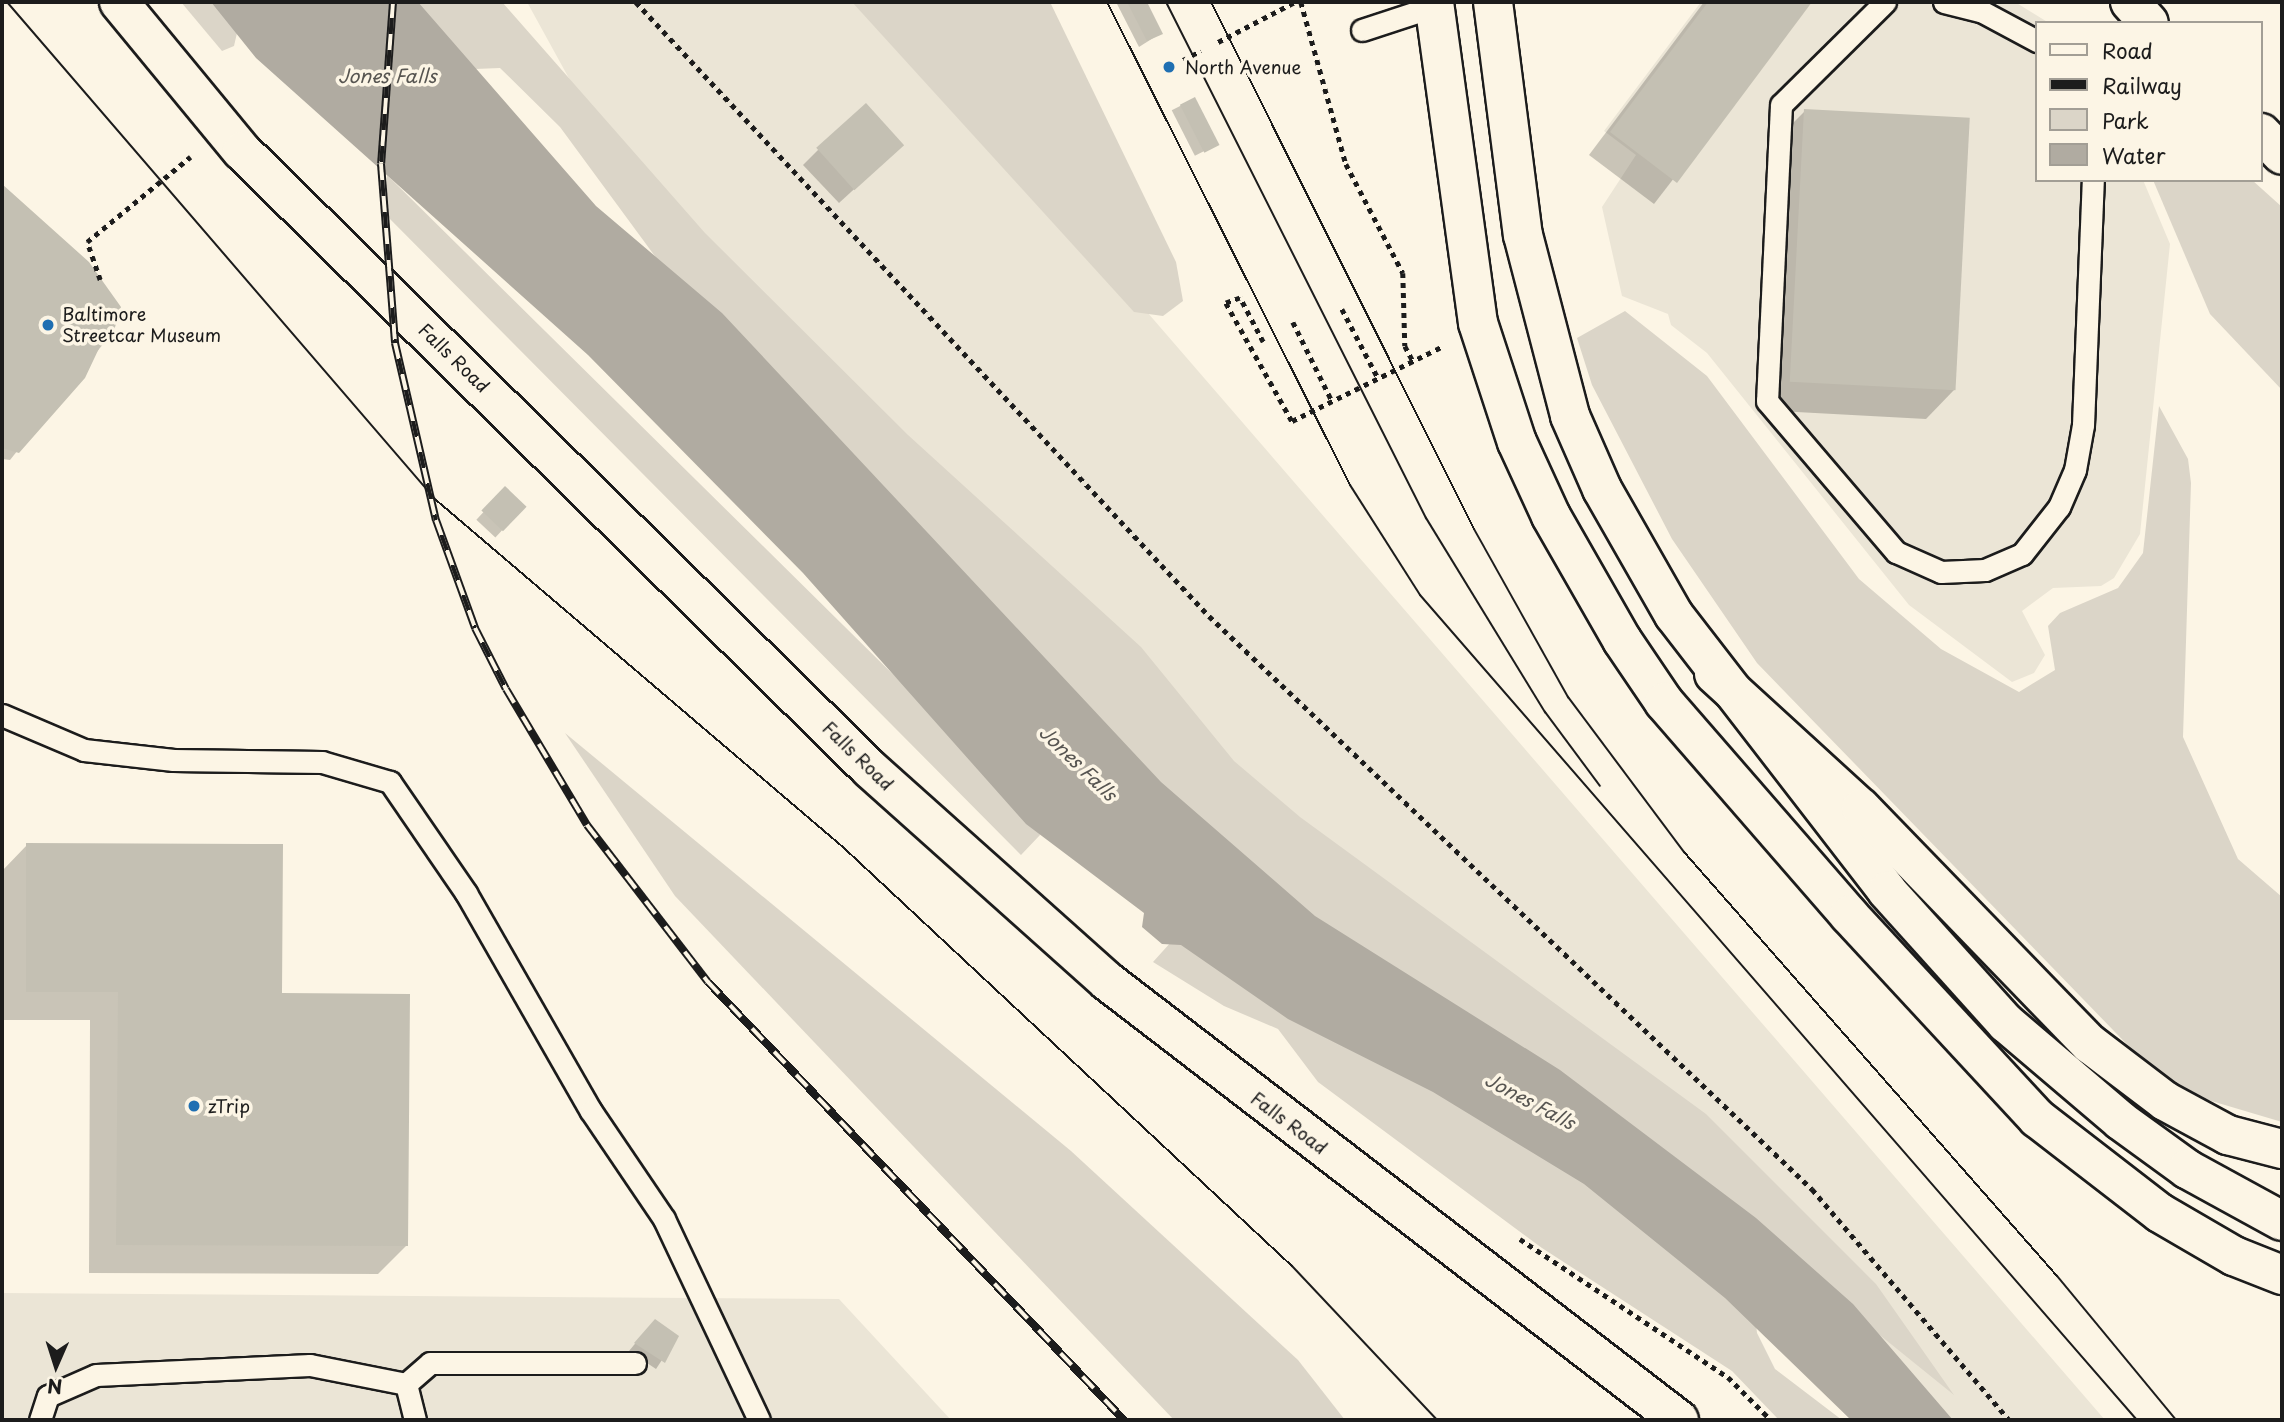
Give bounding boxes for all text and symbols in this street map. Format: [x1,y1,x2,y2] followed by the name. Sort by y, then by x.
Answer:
[2036,21,2263,182] legend
[2102,34,2153,66] text: Road
[1185,56,1303,78] place label: North Avenue
[1159,57,1179,77] marker: North Avenue
[337,65,437,87] water label: Jones Falls
[2102,69,2182,101] text: Railway
[2102,104,2149,136] text: Park
[2102,139,2165,171] text: Water
[62,304,220,346] place label: Baltimore Streetcar Museum
[40,317,56,333] marker: Baltimore Streetcar Museum
[414,319,494,397] street label: Falls Road
[818,717,898,795] street label: Falls Road
[1034,720,1122,806] water label: Jones Falls
[1480,1067,1580,1135] water label: Jones Falls
[1247,1088,1331,1158] street label: Falls Road
[208,1095,250,1117] place label: zTrip
[186,1098,202,1114] marker: zTrip
[21,1331,91,1401] north arrow
[47,1373,63,1401] text: N

